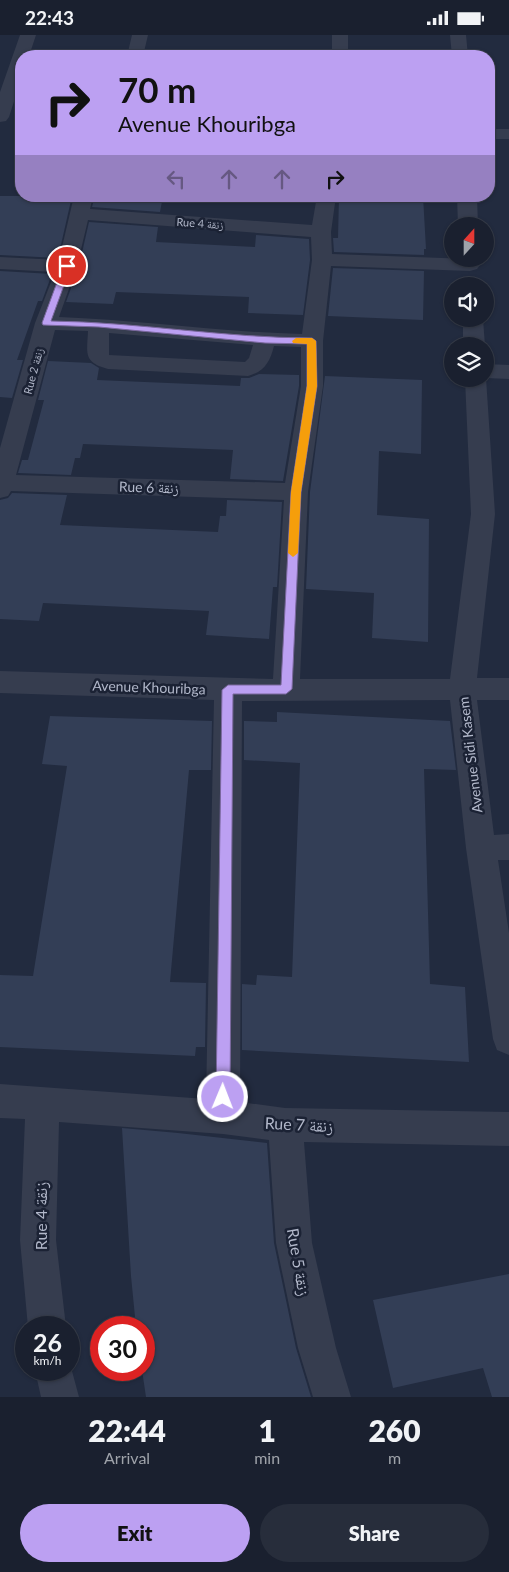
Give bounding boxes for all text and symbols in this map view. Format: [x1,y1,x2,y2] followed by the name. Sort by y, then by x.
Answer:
[25,6,74,29] text: 22:43
[118,68,196,110] text: 70 m
[35,70,100,135] icon: right
[118,110,296,137] text: Avenue Khouribga
[162,165,190,193] icon: left
[215,165,243,193] icon: ahead
[268,165,296,193] icon: ahead
[321,165,349,193] icon: right
[176,215,224,231] street label: Rue 4 زنقة
[444,217,494,267] north arrow
[444,217,494,387] map controls
[46,245,88,287] pin
[53,252,81,280] icon: arrive
[444,277,494,327] button: sound
[444,337,494,387] button: layers
[21,347,45,395] street label: Rue 2 زنقة
[119,477,179,498] street label: Rue 6 زنقة
[92,677,206,697] street label: Avenue Khouribga
[454,696,486,814] street label: Avenue Sidi Kasem
[196,1070,248,1122] position arrow
[264,1113,334,1136] street label: Rue 7 زنقة
[31,1182,51,1250] street label: Rue 4 زنقة
[283,1227,314,1298] street label: Rue 5 زنقة
[90,1316,155,1381] speed limit sign: 30
[33,1327,62,1357] text: 26
[33,1353,62,1368] text: km/h
[88,1412,166,1448] text: 22:44
[258,1412,276,1448] text: 1
[368,1412,421,1448] text: 260
[104,1448,150,1467] text: Arrival
[254,1448,280,1467] text: min
[388,1448,401,1467] text: m
[20,1504,250,1562] button: Exit
[260,1504,489,1562] button: Share

